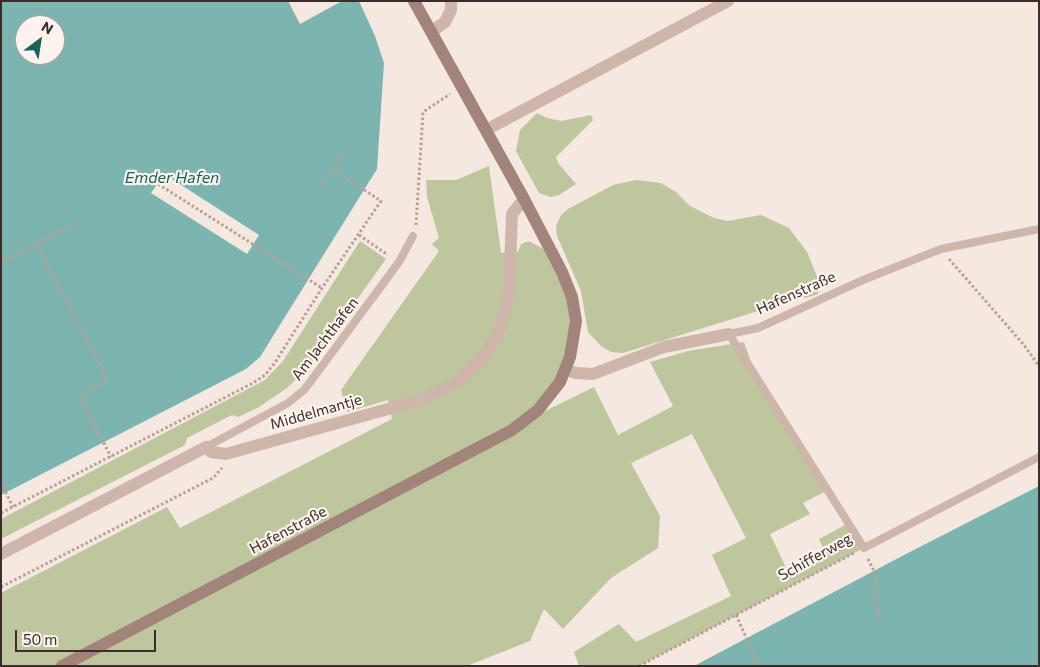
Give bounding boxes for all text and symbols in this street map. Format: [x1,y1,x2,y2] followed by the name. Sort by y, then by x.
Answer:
[15,15,65,65] north arrow
[39,18,56,38] text: N
[125,168,219,188] water label: Emder Hafen
[754,268,838,318] street label: Hafenstraße
[288,294,362,384] street label: Am Jachthafen
[268,390,364,434] street label: Middelmantje
[246,502,330,558] street label: Hafenstraße
[775,529,855,585] street label: Schifferweg
[18,620,159,652] scale bar
[23,630,57,648] text: 50 m

